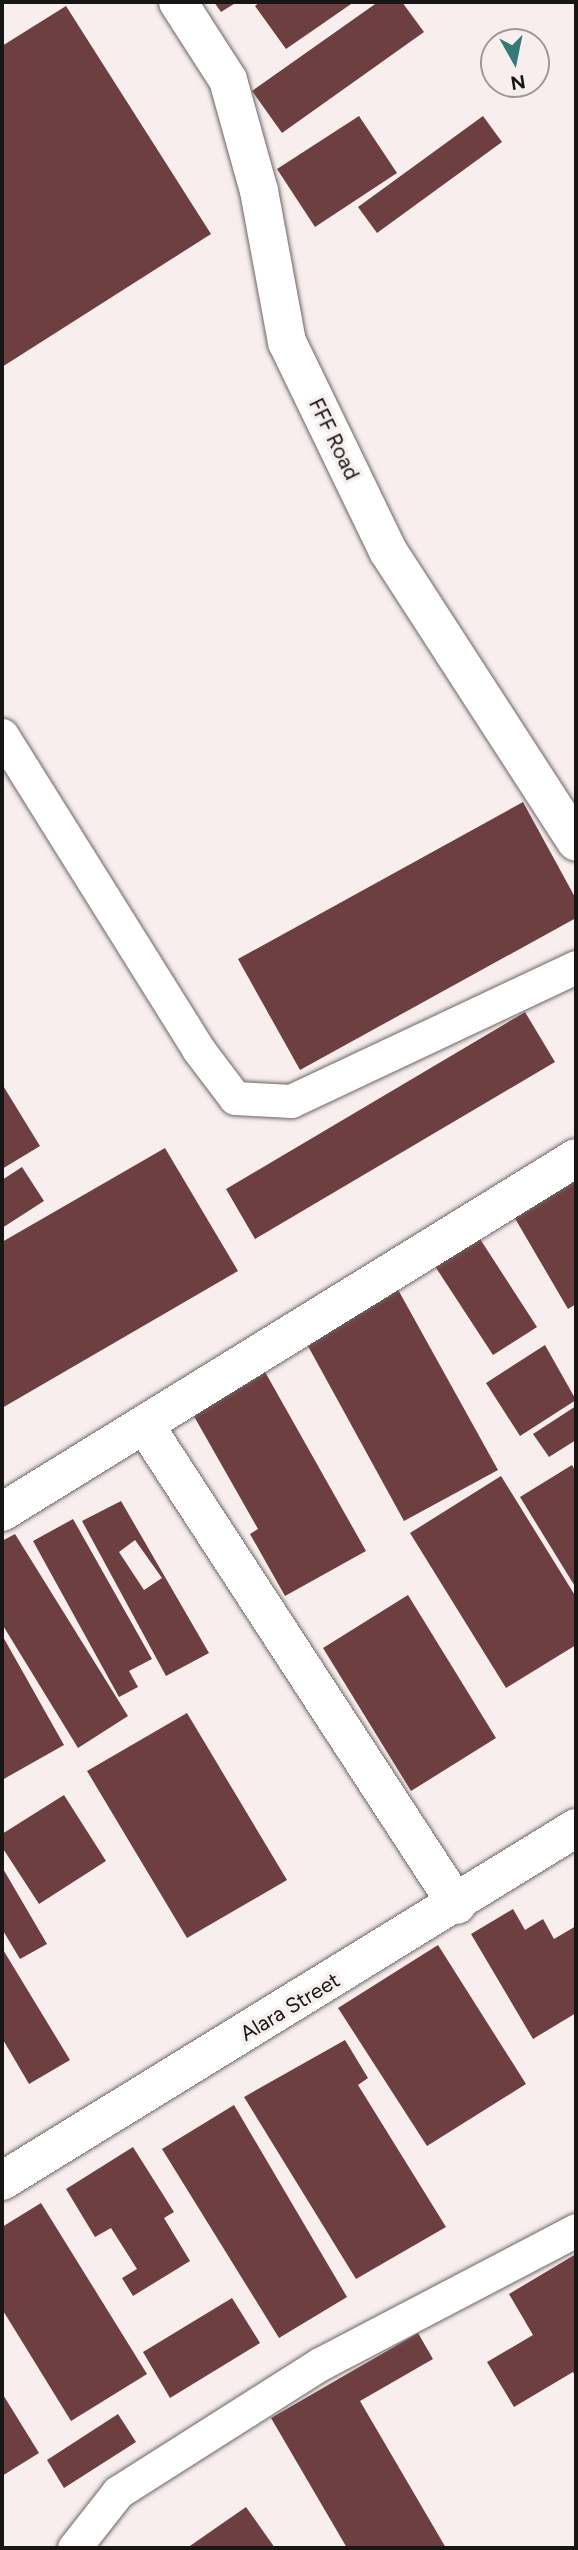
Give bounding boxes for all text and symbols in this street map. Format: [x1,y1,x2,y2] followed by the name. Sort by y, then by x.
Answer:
[480,28,550,98] north arrow
[509,70,527,95] text: N
[303,394,365,484] street label: FFF Road
[236,1968,344,2046] street label: Alara Street

